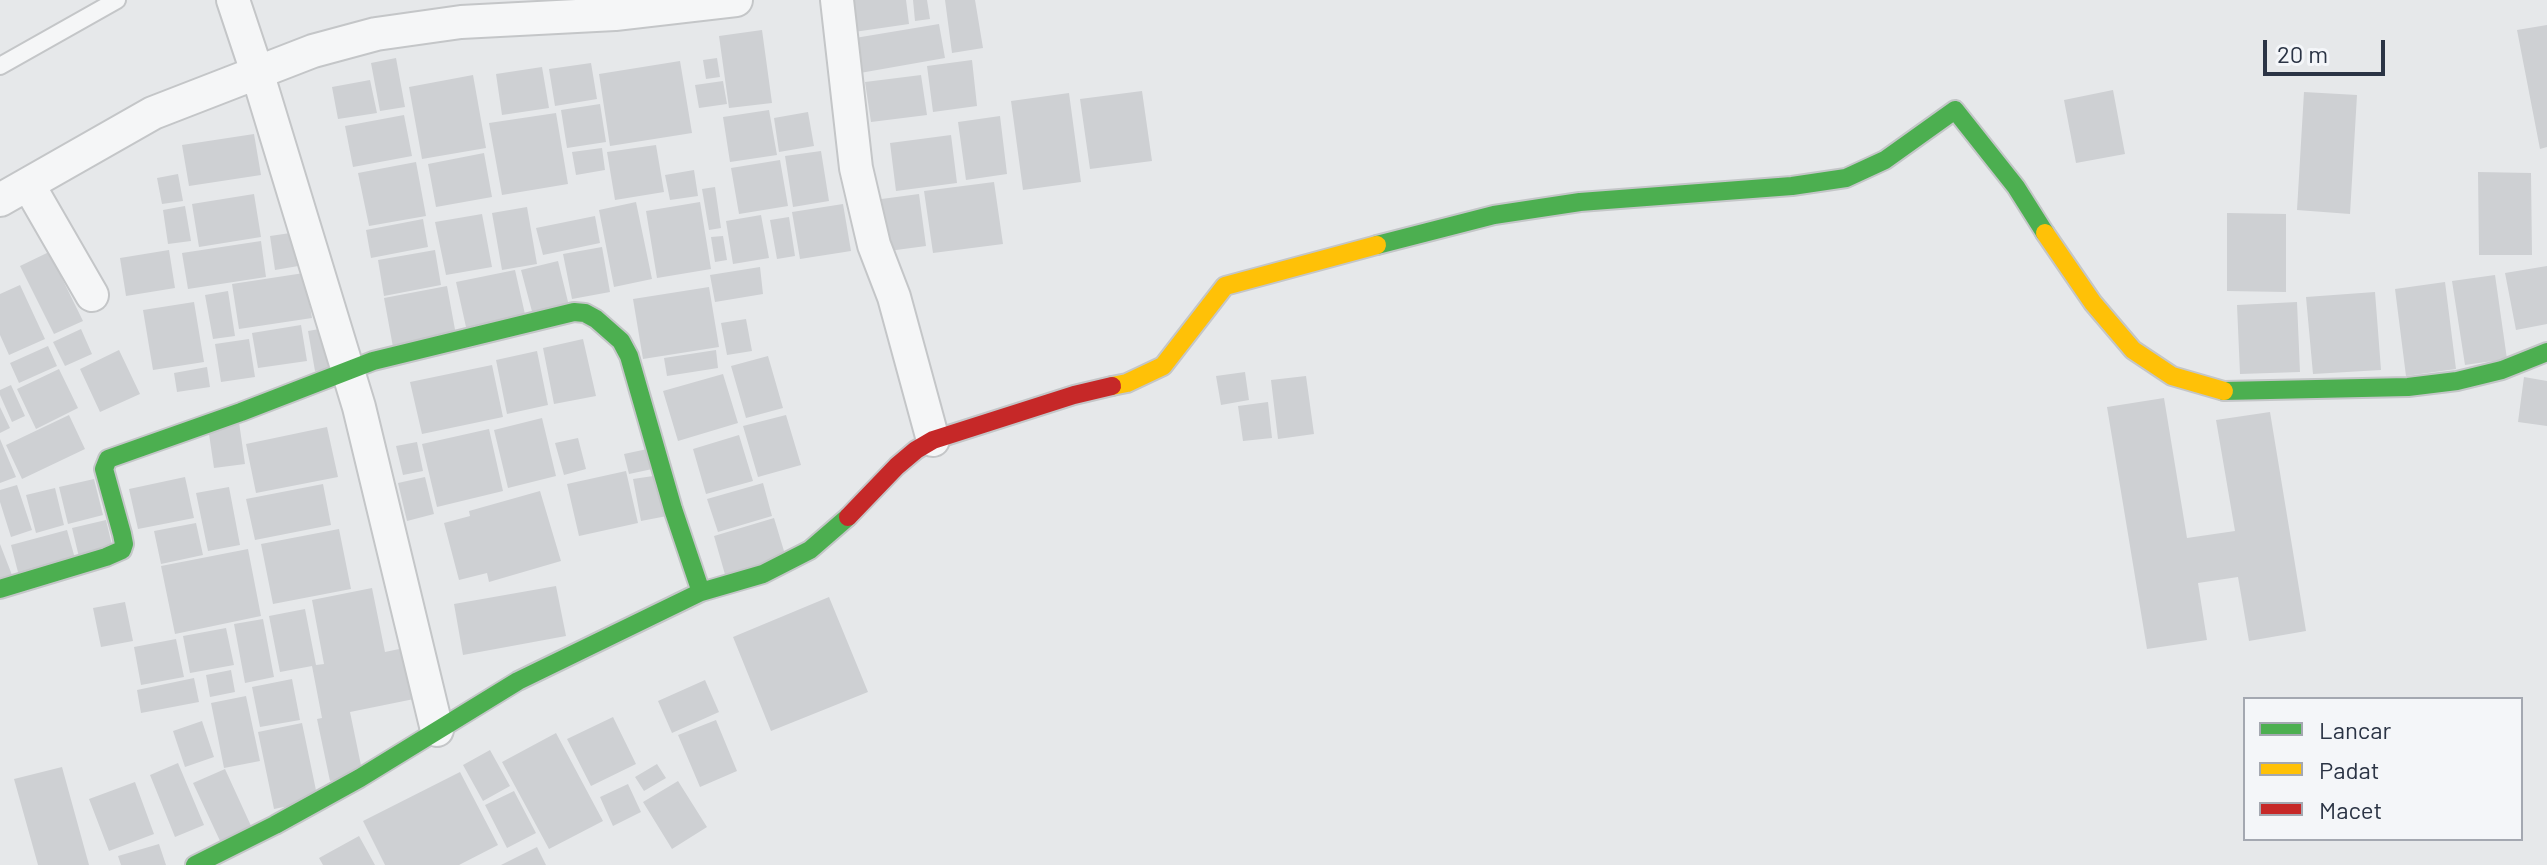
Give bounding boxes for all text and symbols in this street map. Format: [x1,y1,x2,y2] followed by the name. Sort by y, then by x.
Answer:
[2267,24,2389,74] scale bar
[2277,39,2328,68] text: 20 m
[2243,697,2523,841] legend
[2319,715,2391,744] text: Lancar
[2319,755,2379,784] text: Padat
[2319,795,2382,824] text: Macet

